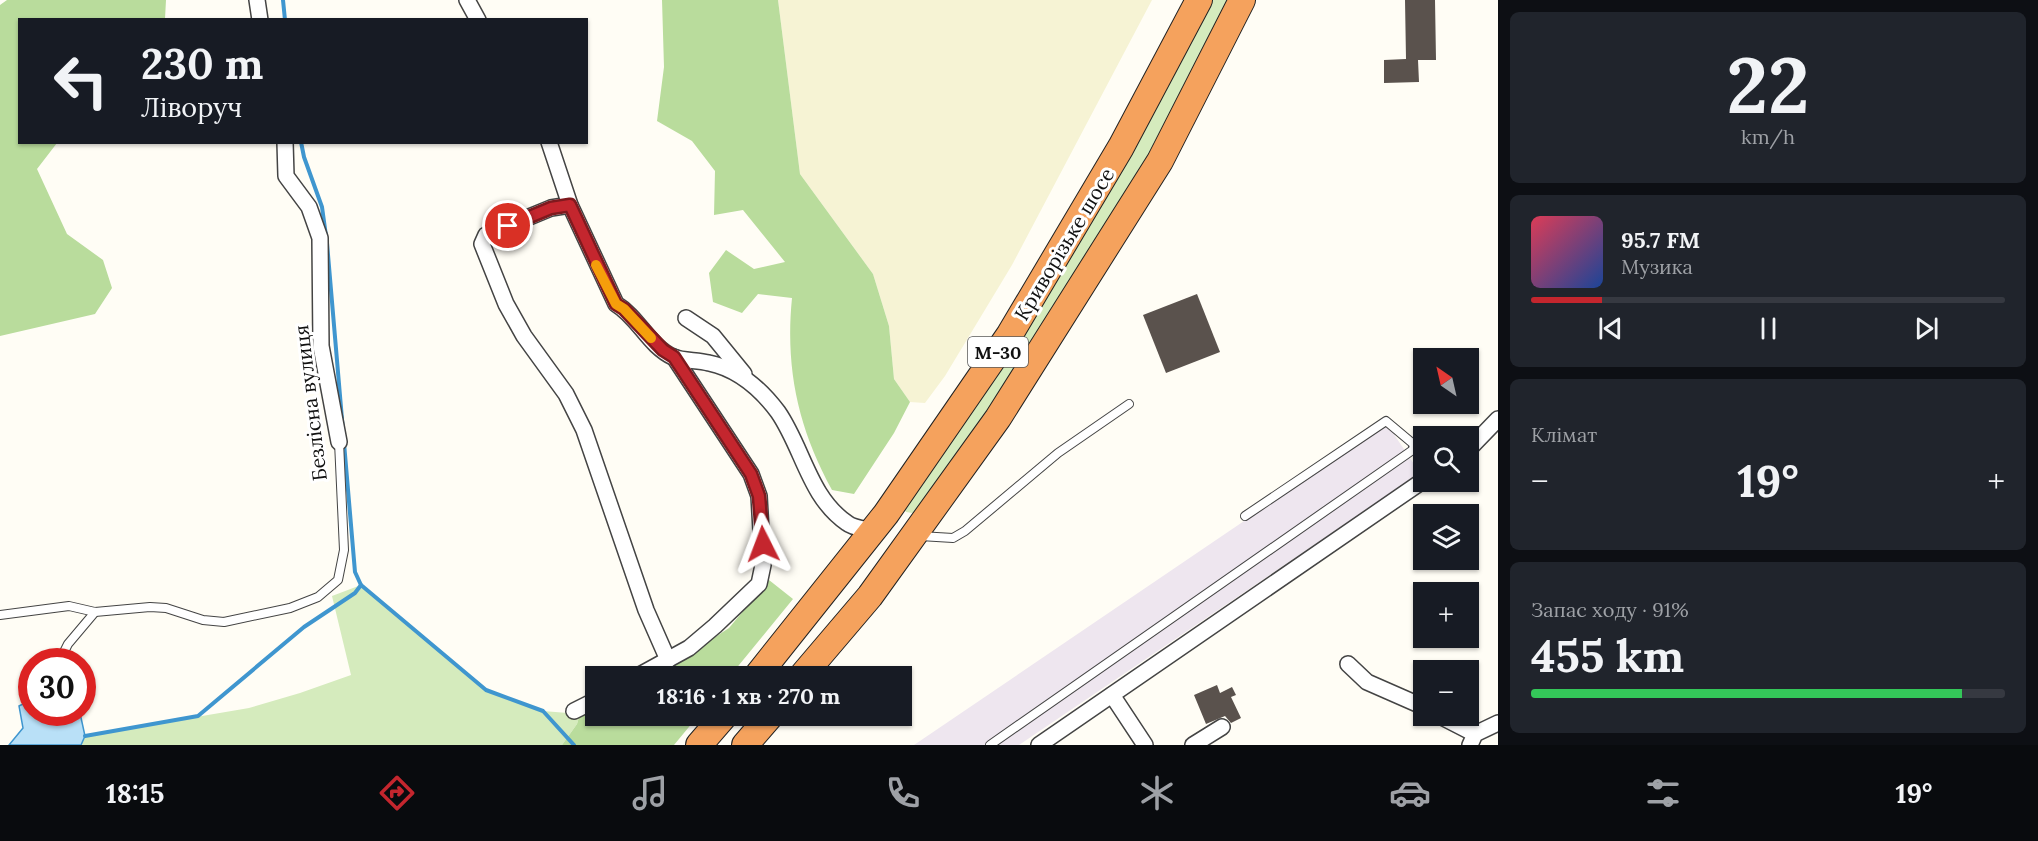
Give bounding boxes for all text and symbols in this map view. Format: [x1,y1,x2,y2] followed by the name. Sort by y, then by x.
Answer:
[1726,35,1810,134] text: 22
[141,37,263,91] text: 230 m
[42,42,120,120] icon: left
[141,90,242,124] text: Ліворуч
[1741,124,1795,149] text: km/h
[1009,163,1119,325] street label: Криворізьке шосе
[482,200,533,251] pin
[491,209,524,242] icon: arrive
[1621,226,1700,254] text: 95.7 FM
[1621,254,1693,279] text: Музика
[1594,312,1627,345] icon: previous
[1752,312,1785,345] icon: pause
[1910,312,1943,345] icon: next
[288,324,332,482] street label: Безлісна вулиця
[968,337,1028,367] road number: М-30
[1413,348,1479,414] north arrow
[1413,348,1479,726] map controls
[1531,422,1597,447] text: Клімат
[1413,426,1479,492] button: search
[1737,452,1799,509] text: 19°
[1531,460,1549,502] text: −
[1987,460,2005,502] text: +
[1413,504,1479,570] button: layers
[731,512,795,576] position arrow
[1413,582,1479,648] button: +
[1531,597,1689,622] text: Запас ходу · 91%
[1531,627,1684,684] text: 455 km
[18,648,96,726] speed limit sign: 30
[1413,660,1479,726] button: −
[657,682,840,710] text: 18:16 · 1 хв · 270 m
[376,772,418,814] icon: directions
[629,772,671,814] icon: music
[882,772,924,814] icon: phone
[1136,772,1178,814] icon: climate
[1389,772,1431,814] icon: car
[1642,772,1684,814] icon: filters
[106,776,164,810] text: 18:15
[1895,776,1932,810] text: 19°

